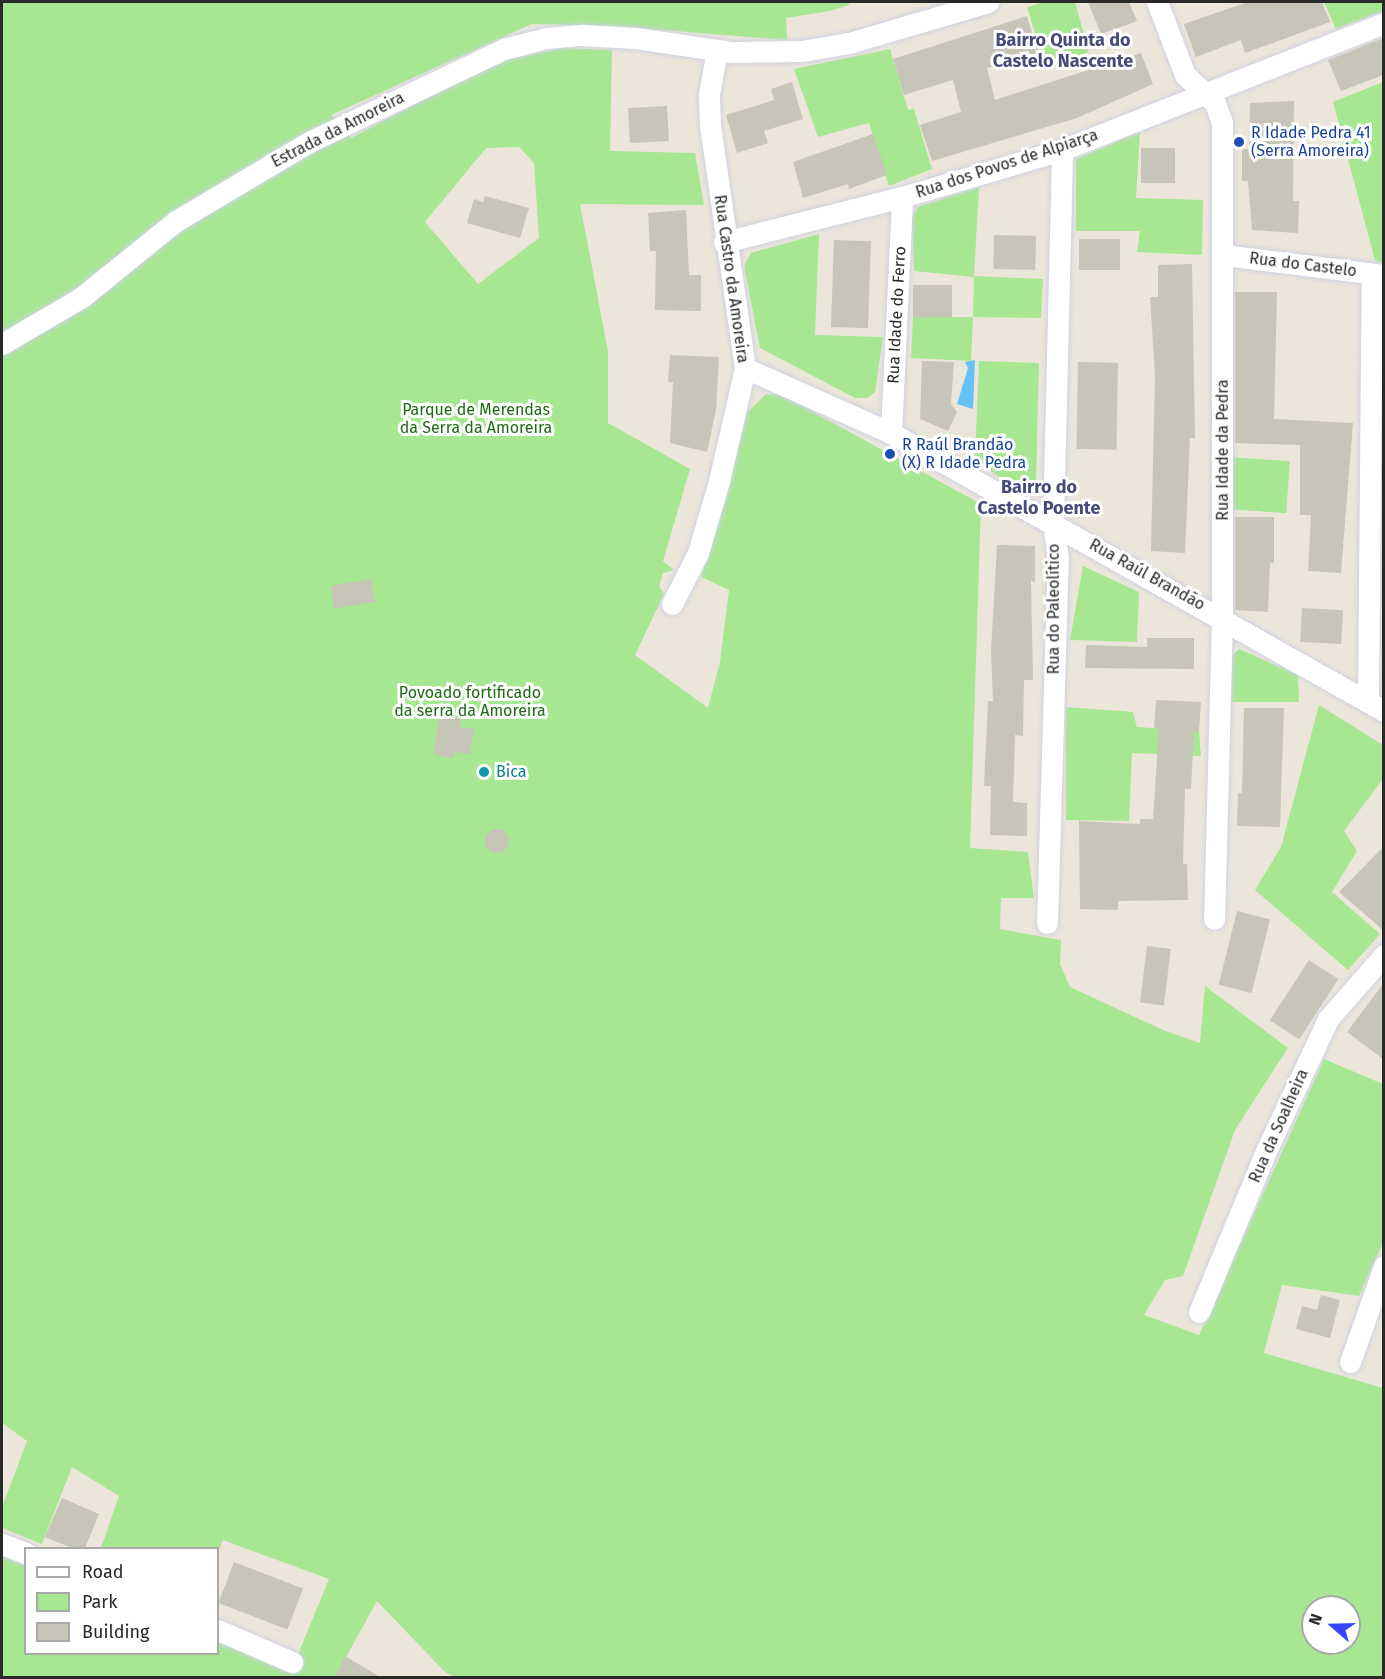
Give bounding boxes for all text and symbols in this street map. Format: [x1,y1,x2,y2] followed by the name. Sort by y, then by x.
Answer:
[993,30,1133,72] district label: Bairro Quinta do Castelo Nascente
[268,88,408,172] street label: Estrada da Amoreira
[1251,123,1371,161] place label: R Idade Pedra 41 (Serra Amoreira)
[913,125,1101,203] street label: Rua dos Povos de Alpiarça
[1232,135,1246,149] marker: R Idade Pedra 41 (Serra Amoreira)
[710,194,752,364] street label: Rua Castro da Amoreira
[884,246,910,384] street label: Rua Idade do Ferro
[1248,249,1358,281] street label: Rua do Castelo
[1213,379,1233,521] street label: Rua Idade da Pedra
[400,400,552,438] park label: Parque de Merendas da Serra da Amoreira
[902,435,1026,473] place label: R Raúl Brandão (X) R Idade Pedra
[883,447,897,461] marker: R Raúl Brandão (X) R Idade Pedra
[978,477,1100,520] district label: Bairro do Castelo Poente
[1086,535,1208,615] street label: Rua Raúl Brandão
[1044,544,1064,674] street label: Rua do Paleolítico
[394,683,546,721] park label: Povoado fortificado da serra da Amoreira
[496,762,526,782] place label: Bica
[477,765,491,779] marker: Bica
[1245,1066,1313,1186] street label: Rua da Soalheira
[24,1547,219,1655] legend
[82,1561,124,1583] text: Road
[82,1591,117,1613] text: Park
[1301,1595,1361,1655] north arrow
[1305,1611,1326,1628] text: N
[82,1621,149,1643] text: Building

